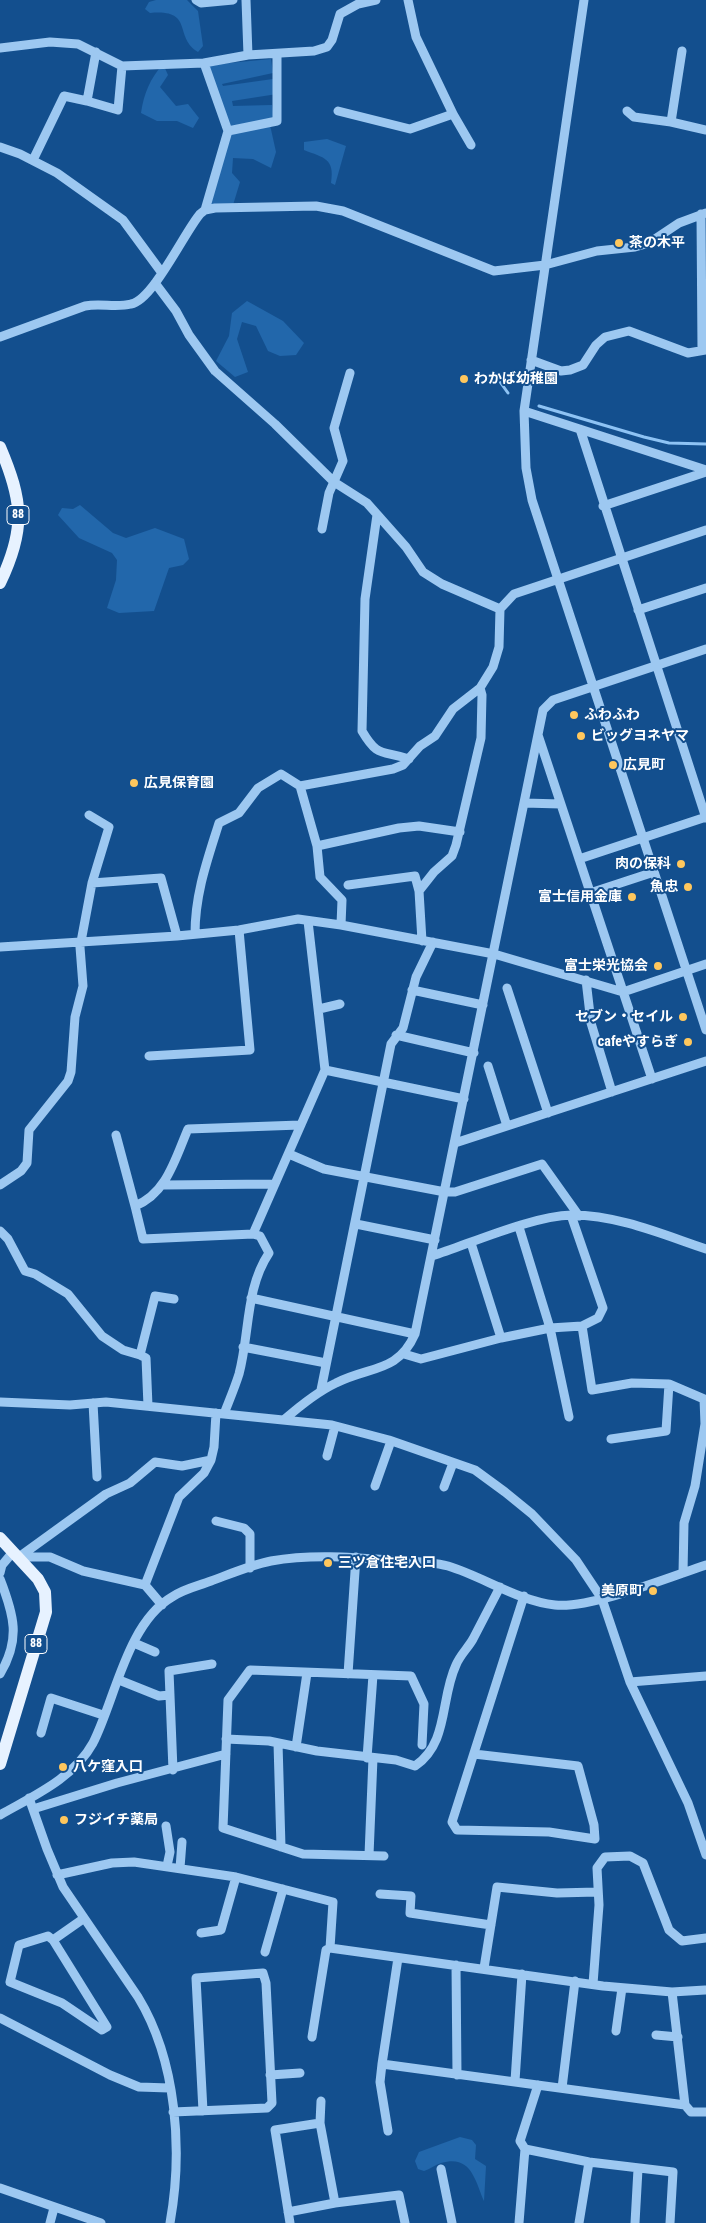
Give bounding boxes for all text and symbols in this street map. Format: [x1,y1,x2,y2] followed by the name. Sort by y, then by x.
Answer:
[629,235,685,251] place label: 茶の木平
[613,237,625,249] marker: 茶の木平
[474,371,558,387] place label: わかば幼稚園
[458,373,470,385] marker: わかば幼稚園
[7,506,29,524] road number: 88
[584,707,640,723] place label: ふわふわ
[568,709,580,721] marker: ふわふわ
[591,728,689,744] place label: ビッグヨネヤマ
[575,730,587,742] marker: ビッグヨネヤマ
[623,757,665,773] place label: 広見町
[607,759,619,771] marker: 広見町
[144,775,214,791] place label: 広見保育園
[128,777,140,789] marker: 広見保育園
[615,856,671,872] place label: 肉の保科
[675,858,687,870] marker: 肉の保科
[650,879,678,895] place label: 魚忠
[682,881,694,893] marker: 魚忠
[538,889,622,905] place label: 富士信用金庫
[626,891,638,903] marker: 富士信用金庫
[564,958,648,974] place label: 富士栄光協会
[652,960,664,972] marker: 富士栄光協会
[575,1009,673,1025] place label: セブン・セイル
[677,1011,689,1023] marker: セブン・セイル
[598,1034,678,1050] place label: cafeやすらぎ
[682,1036,694,1048] marker: cafeやすらぎ
[338,1555,436,1571] place label: 三ツ倉住宅入口
[322,1557,334,1569] marker: 三ツ倉住宅入口
[601,1583,643,1599] place label: 美原町
[647,1585,659,1597] marker: 美原町
[25,1635,47,1654] road number: 88
[73,1759,143,1775] place label: 八ケ窪入口
[57,1761,69,1773] marker: 八ケ窪入口
[74,1812,158,1828] place label: フジイチ薬局
[58,1814,70,1826] marker: フジイチ薬局

